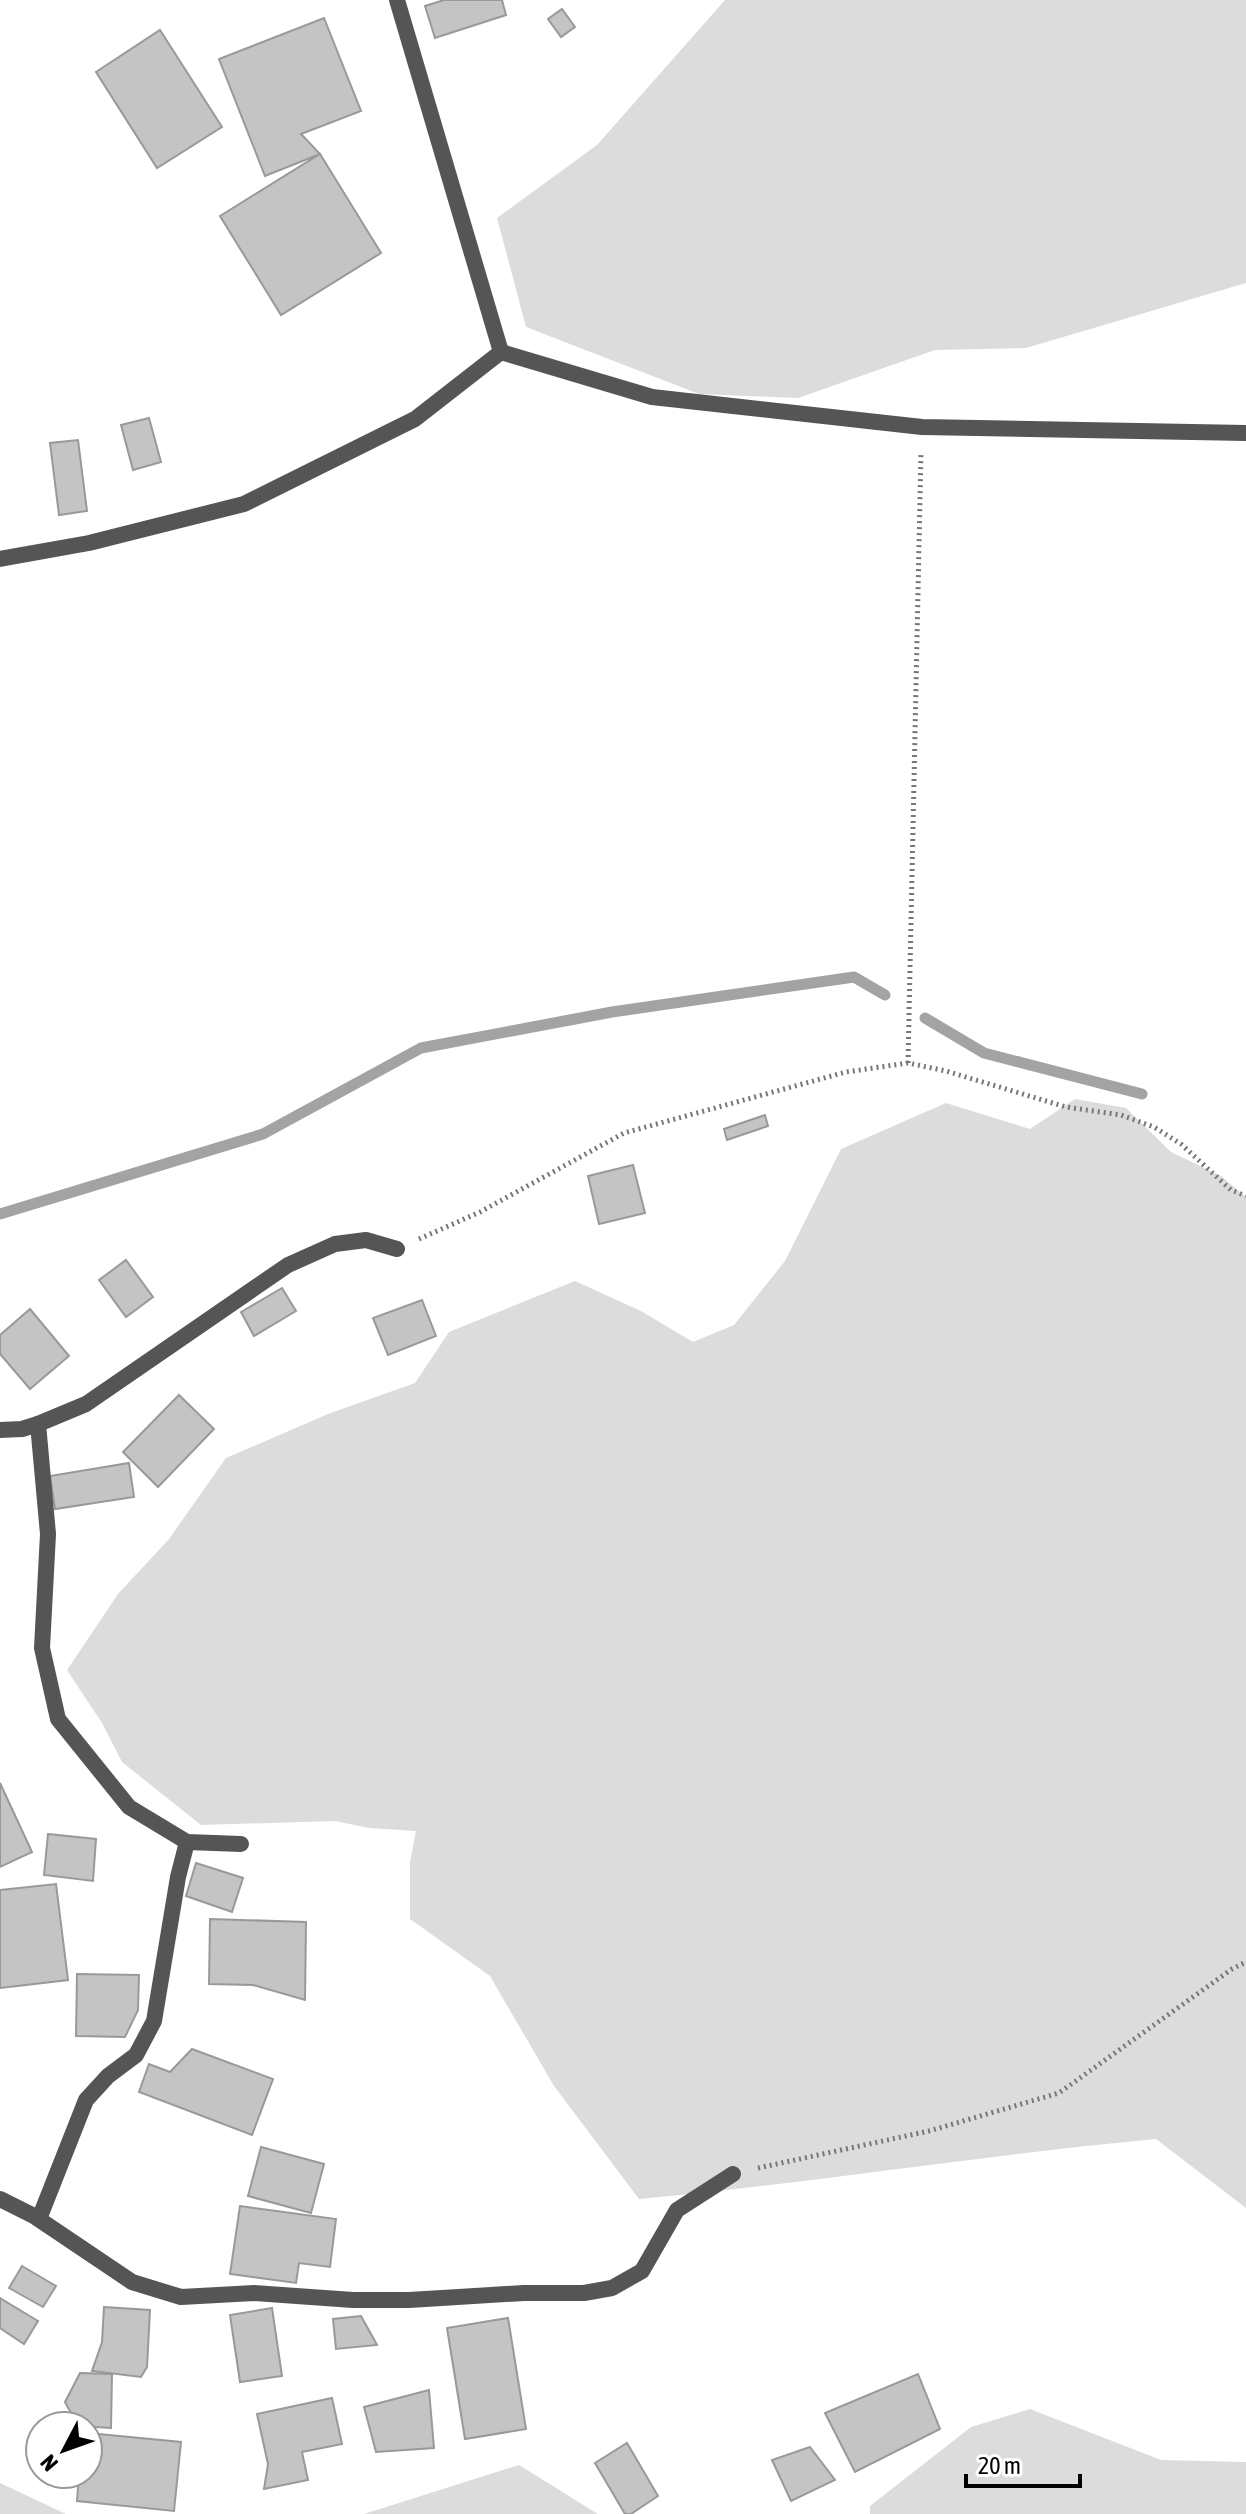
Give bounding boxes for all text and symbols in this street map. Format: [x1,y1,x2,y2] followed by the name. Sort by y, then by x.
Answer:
[24,2410,104,2490] north arrow
[966,2438,1080,2488] scale bar
[35,2450,63,2477] text: N
[978,2452,1021,2479] text: 20 m

